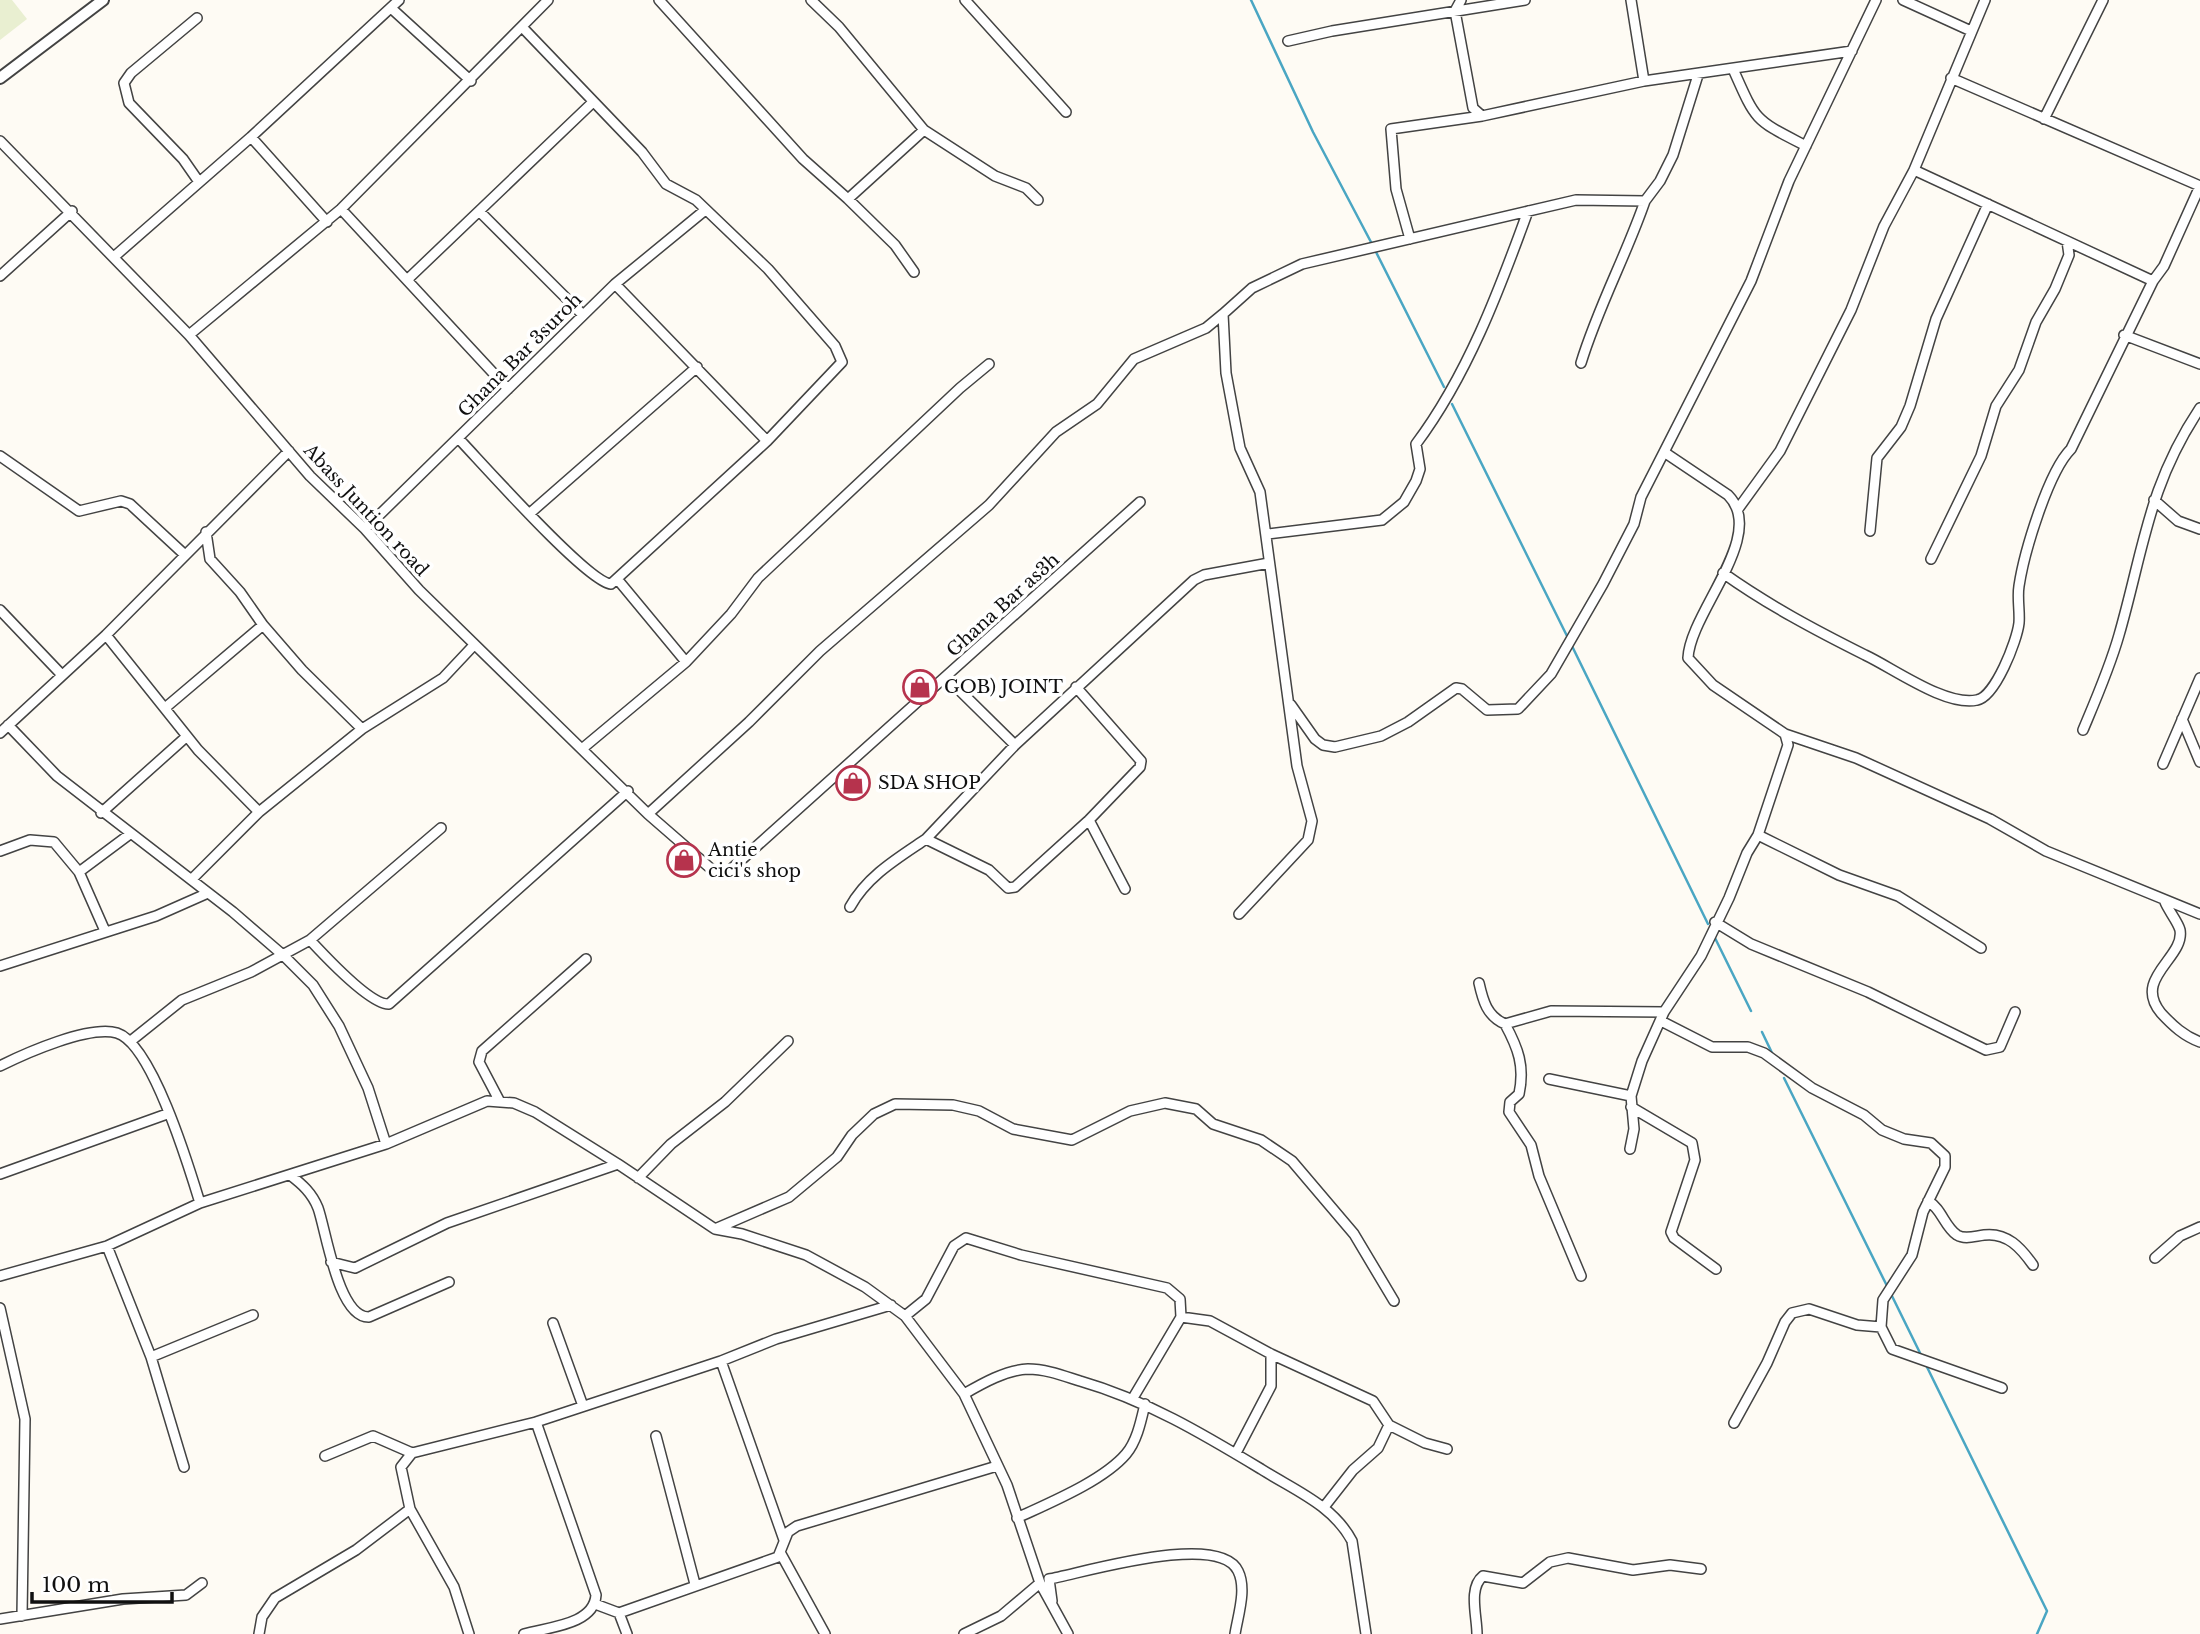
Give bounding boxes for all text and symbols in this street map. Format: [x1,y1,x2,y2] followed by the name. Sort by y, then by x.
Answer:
[453,288,587,422] street label: Ghana Bar 3suroh
[298,439,433,581] street label: Abass Juntion road
[942,549,1064,661] street label: Ghana Bar as3h
[901,668,939,706] shop icon: GOB) JOINT
[944,676,1063,698] place label: GOB) JOINT
[834,764,872,802] shop icon: SDA SHOP
[878,772,981,794] place label: SDA SHOP
[707,839,801,882] place label: Antie cici's shop
[665,841,703,879] shop icon: Antie cici's shop
[32,1560,172,1604] scale bar
[42,1572,110,1598] text: 100 m

